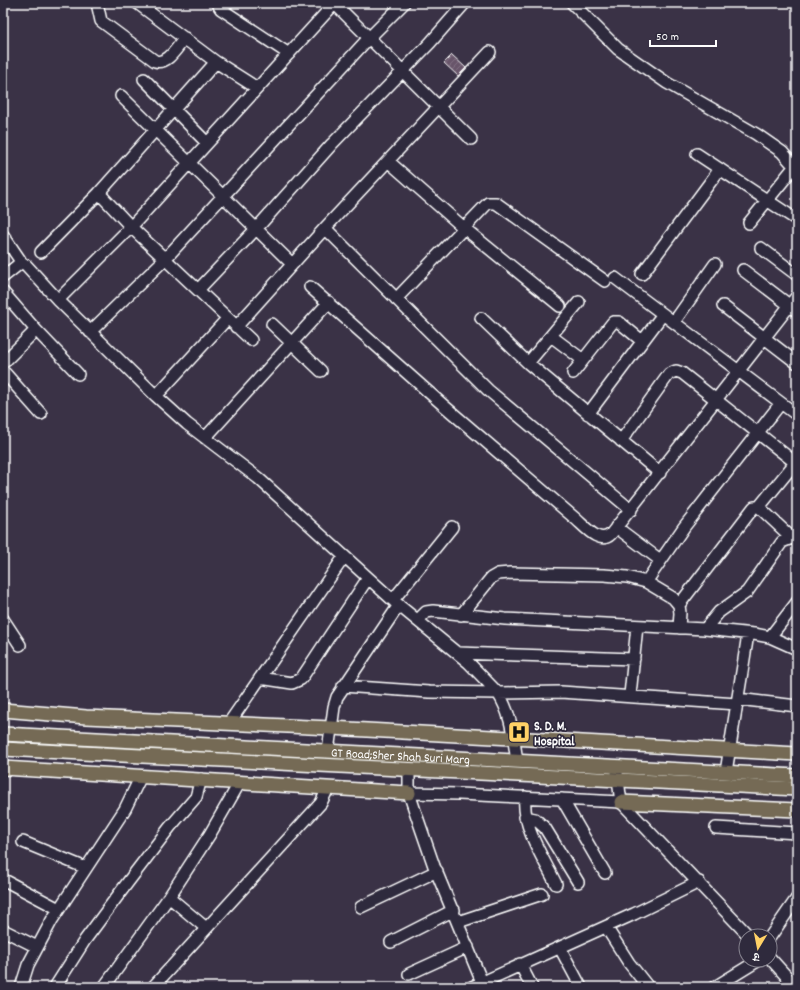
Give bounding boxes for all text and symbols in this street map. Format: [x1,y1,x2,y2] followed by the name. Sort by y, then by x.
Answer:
[650,22,716,48] scale bar
[656,29,679,46] text: 50 m
[534,718,575,752] place label: S. D. M. Hospital
[506,719,532,745] hospital icon: S. D. M. Hospital
[330,744,471,771] street label: GT Road;Sher Shah Suri Marg
[738,928,778,968] north arrow
[751,947,762,964] text: उ

